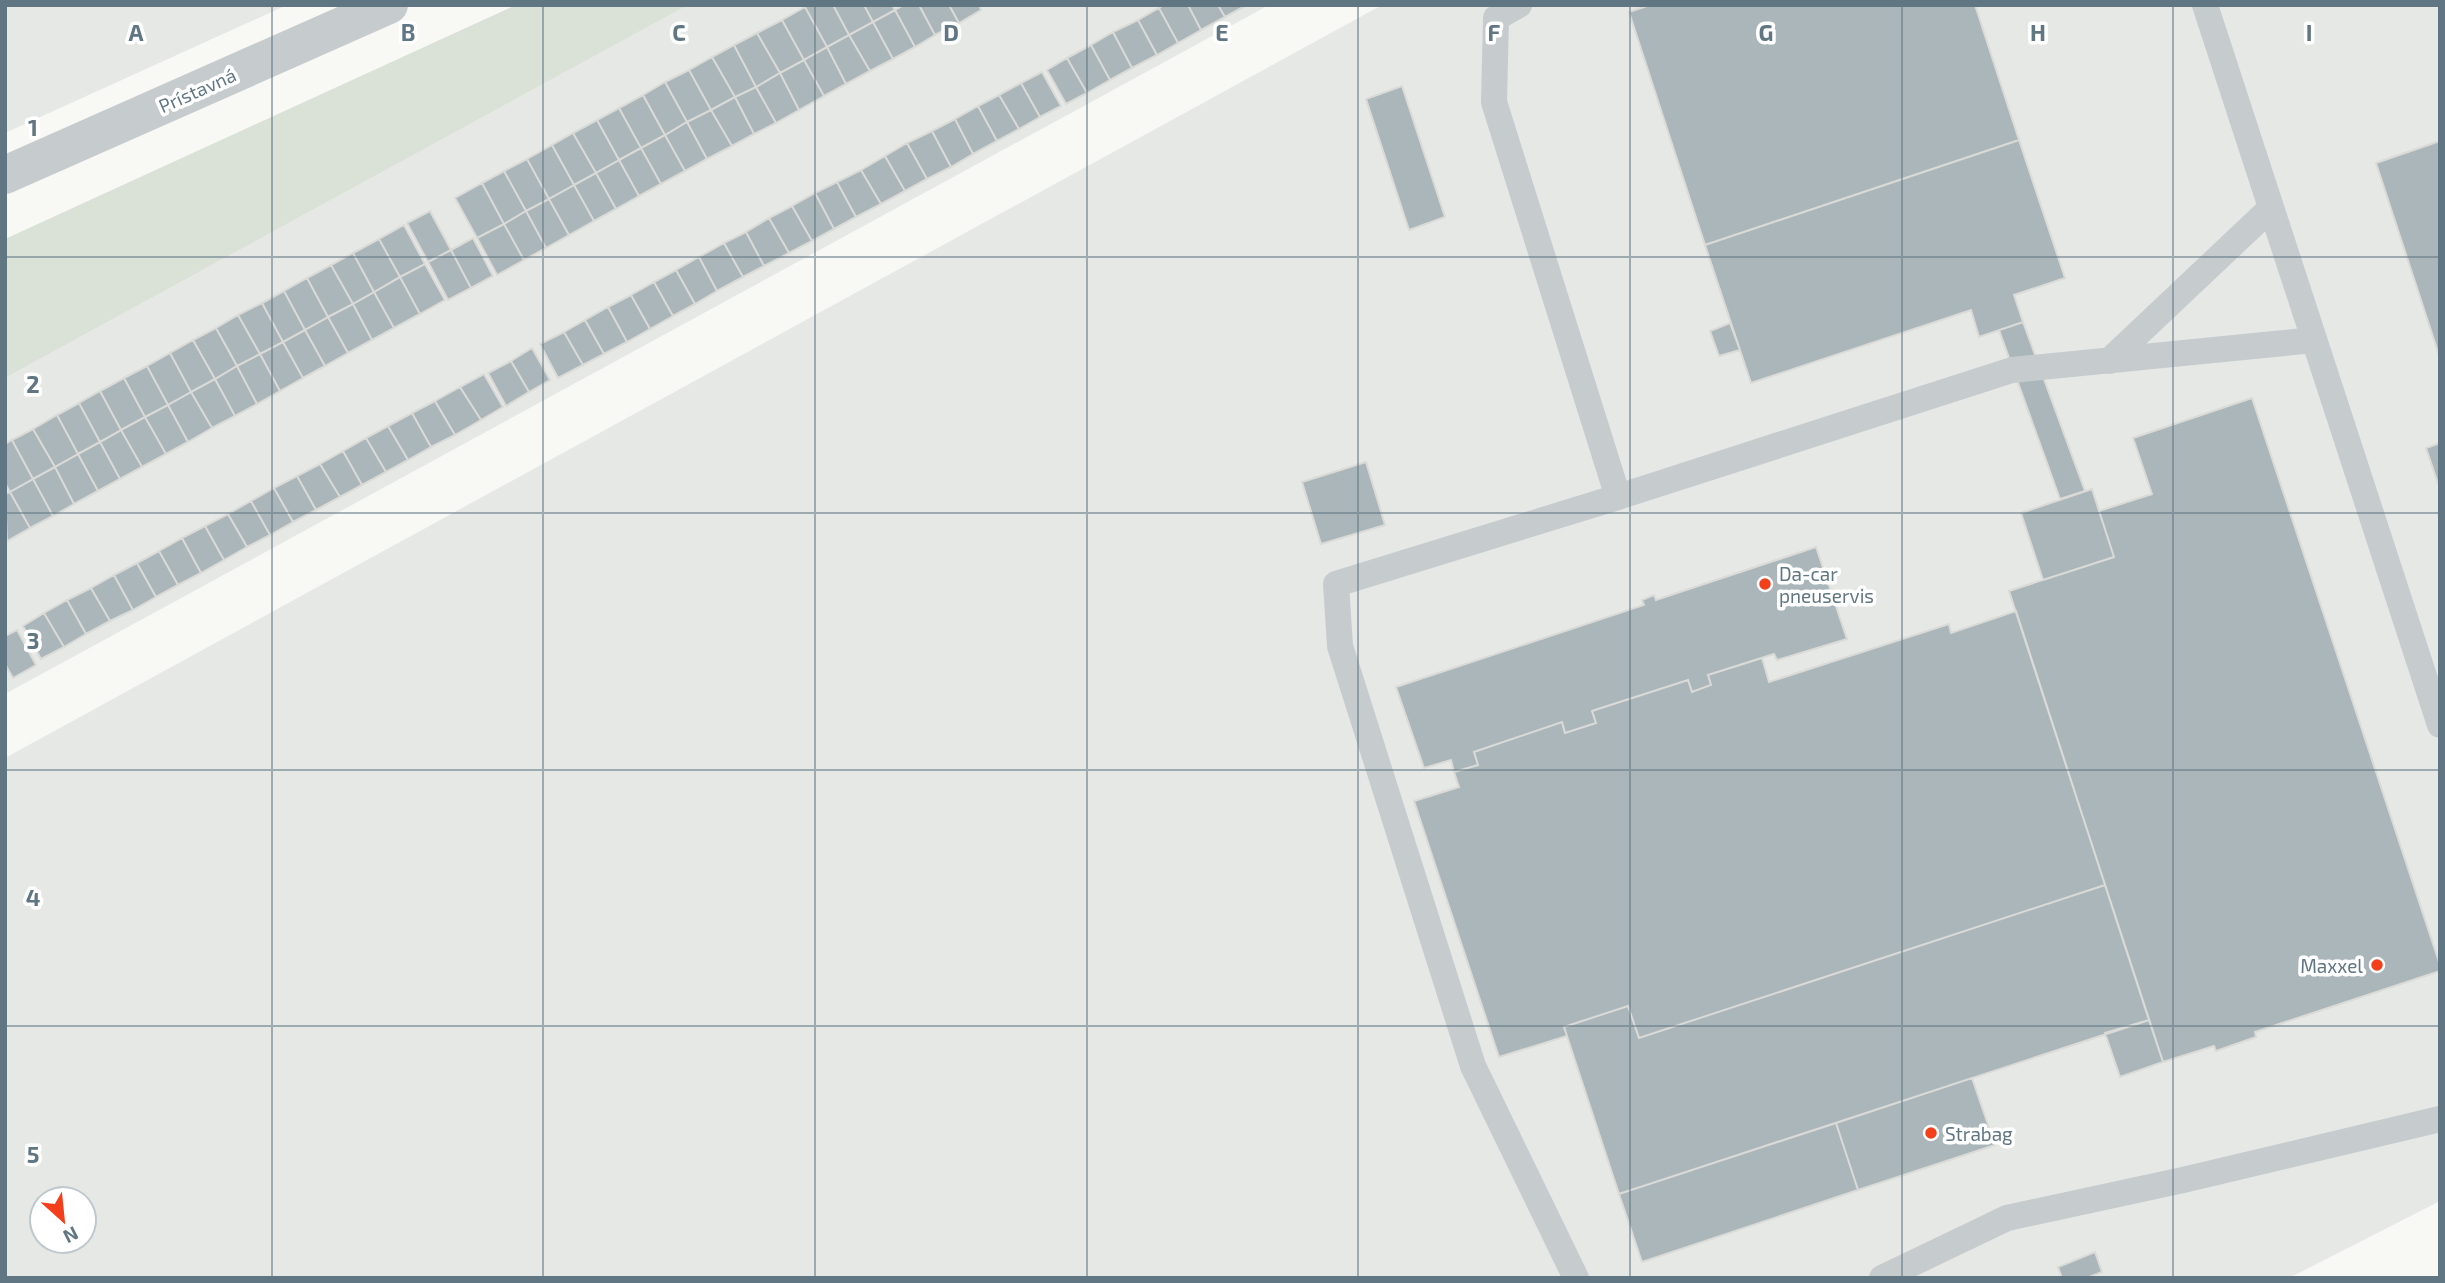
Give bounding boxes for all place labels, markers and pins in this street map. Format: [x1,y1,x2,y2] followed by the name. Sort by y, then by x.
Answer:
[1779,562,1874,607] place label: Da-car pneuservis
[1757,576,1773,592] marker: Da-car pneuservis
[2300,954,2363,977] place label: Maxxel
[2369,957,2385,973] marker: Maxxel
[1945,1122,2013,1145] place label: Strabag
[1923,1125,1939,1141] marker: Strabag

